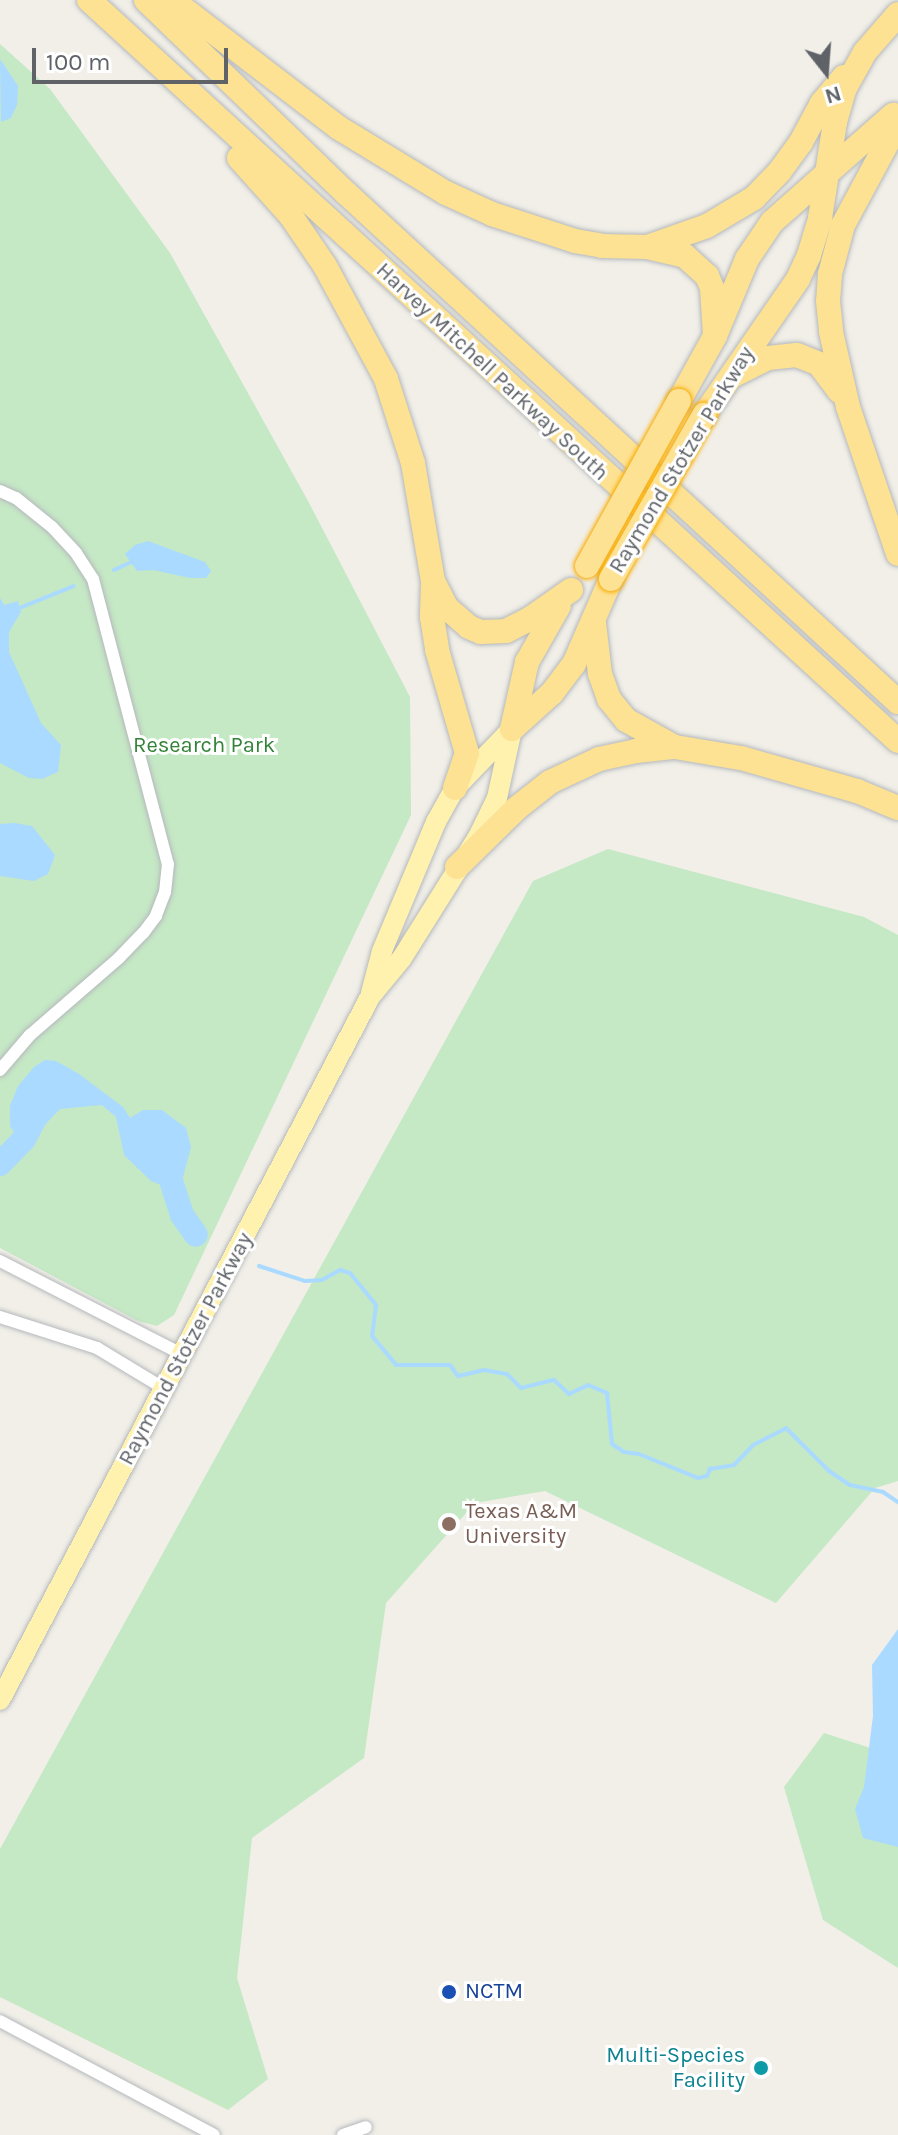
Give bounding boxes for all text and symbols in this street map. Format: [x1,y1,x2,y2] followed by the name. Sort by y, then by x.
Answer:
[36,32,232,82] scale bar
[786,32,866,112] north arrow
[46,48,111,76] text: 100 m
[822,80,844,110] text: N
[370,257,614,487] street label: Harvey Mitchell Parkway South
[604,342,760,578] street label: Raymond Stotzer Parkway
[133,733,275,759] park label: Research Park
[113,1228,259,1470] street label: Raymond Stotzer Parkway
[465,1498,577,1550] place label: Texas A&M University
[440,1515,458,1533] marker: Texas A&M University
[465,1979,523,2005] place label: NCTM
[440,1983,458,2001] marker: NCTM
[606,2042,745,2094] place label: Multi-Species Facility
[752,2059,770,2077] marker: Multi-Species Facility

